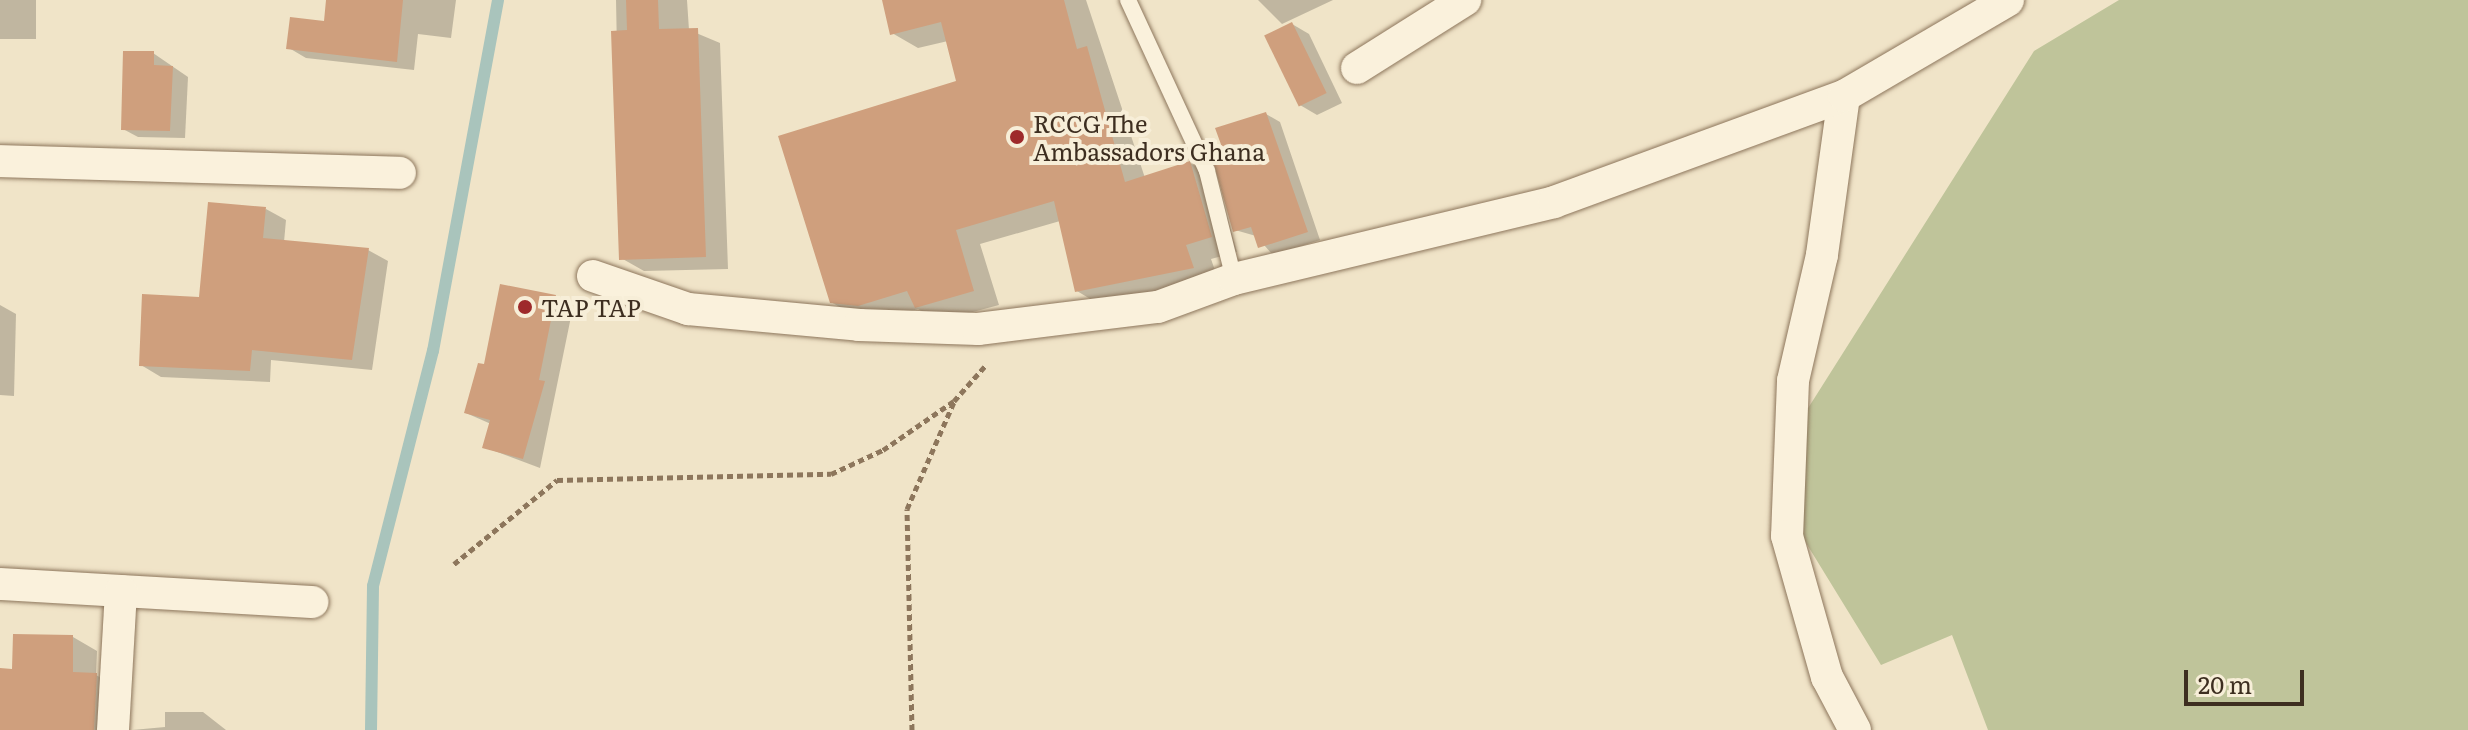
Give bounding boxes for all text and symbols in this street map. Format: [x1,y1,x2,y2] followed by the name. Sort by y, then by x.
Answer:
[1033,109,1265,165] place label: RCCG The Ambassadors Ghana
[1008,128,1026,146] marker: RCCG The Ambassadors Ghana
[541,293,641,321] place label: TAP TAP
[516,298,534,316] marker: TAP TAP
[2188,654,2308,704] scale bar
[2198,666,2252,701] text: 20 m

